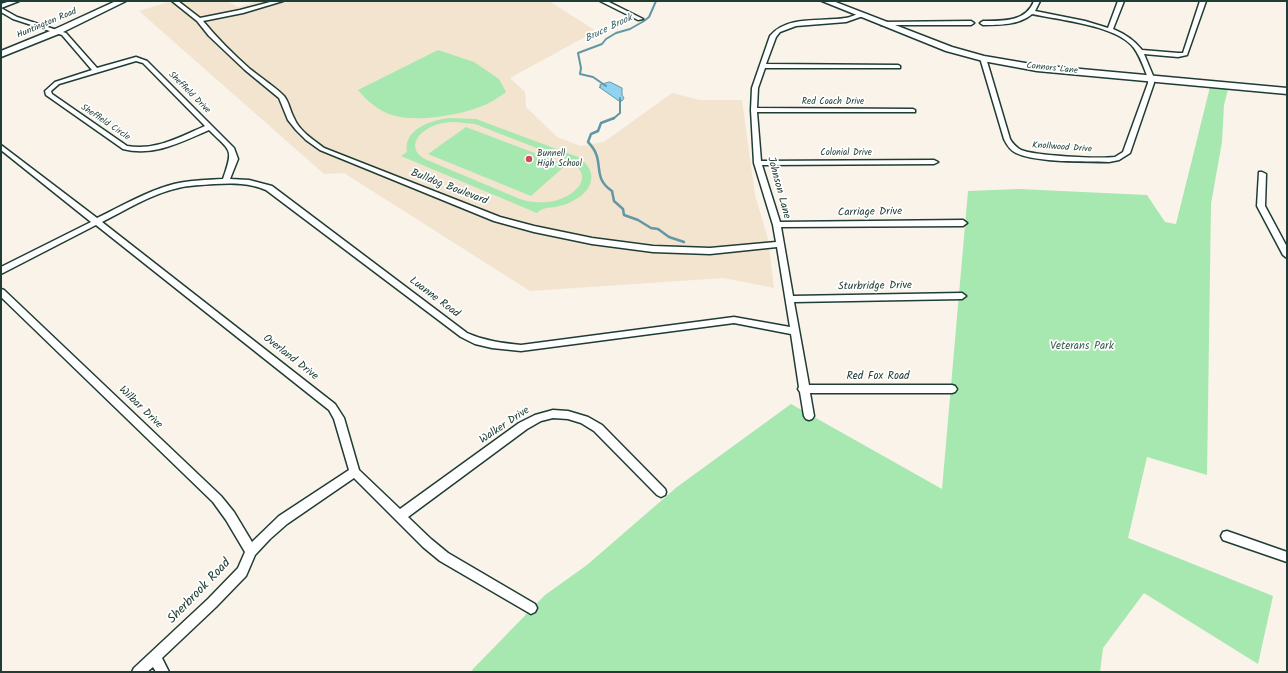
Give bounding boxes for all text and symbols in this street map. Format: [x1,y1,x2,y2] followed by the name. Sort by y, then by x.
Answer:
[15,7,79,41] street label: Huntington Road
[584,12,634,46] water label: Bruce Brook
[1026,61,1078,77] street label: Connors Lane
[166,70,212,116] street label: Sheffield Drive
[802,97,864,107] street label: Red Coach Drive
[78,103,132,143] street label: Sheffield Circle
[1032,141,1092,155] street label: Knollwood Drive
[820,148,872,158] street label: Colonial Drive
[537,149,582,170] place label: Bunnell High School
[524,154,534,164] marker: Bunnell High School
[763,155,793,221] street label: Johnson Lane
[409,167,489,209] street label: Bulldog Boulevard
[838,206,902,220] street label: Carriage Drive
[406,275,462,321] street label: Luanne Road
[838,280,912,294] street label: Sturbridge Drive
[260,332,320,384] street label: Overland Drive
[1050,340,1114,354] park label: Veterans Park
[846,370,910,384] street label: Red Fox Road
[115,384,165,432] street label: Wilbar Drive
[477,404,533,448] street label: Walker Drive
[165,556,235,628] street label: Sherbrook Road

